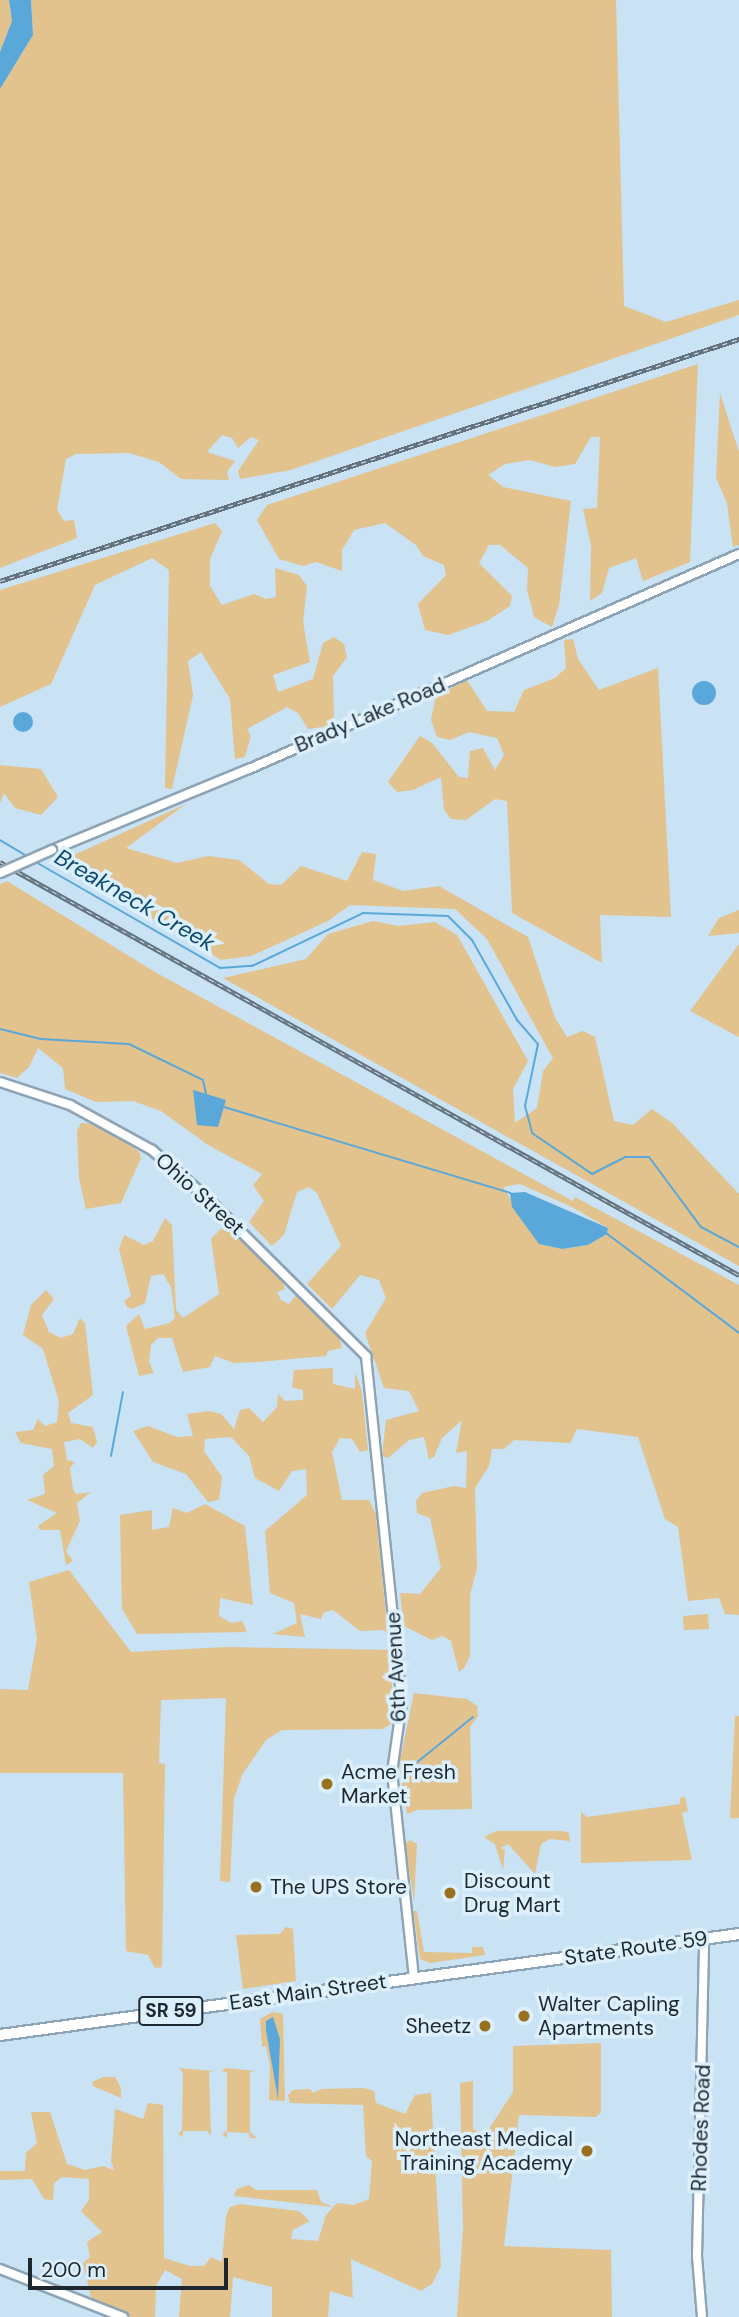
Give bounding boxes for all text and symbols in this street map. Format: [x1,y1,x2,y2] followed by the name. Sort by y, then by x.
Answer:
[291,672,449,758] street label: Brady Lake Road
[50,843,220,957] water label: Breakneck Creek
[150,1148,250,1240] street label: Ohio Street
[381,1611,411,1723] street label: 6th Avenue
[341,1759,456,1809] place label: Acme Fresh Market
[319,1776,335,1792] marker: Acme Fresh Market
[464,1868,561,1918] place label: Discount Drug Mart
[270,1874,407,1900] place label: The UPS Store
[248,1879,264,1895] marker: The UPS Store
[442,1885,458,1901] marker: Discount Drug Mart
[563,1925,709,1971] street label: State Route 59
[228,1968,388,2016] street label: East Main Street
[538,1991,680,2041] place label: Walter Capling Apartments
[138,1996,204,2026] road number: SR 59
[516,2008,532,2024] marker: Walter Capling Apartments
[405,2013,471,2039] place label: Sheetz
[477,2018,493,2034] marker: Sheetz
[686,2064,716,2192] street label: Rhodes Road
[395,2126,573,2176] place label: Northeast Medical Training Academy
[579,2143,595,2159] marker: Northeast Medical Training Academy
[32,2244,231,2288] scale bar
[41,2256,106,2284] text: 200 m

